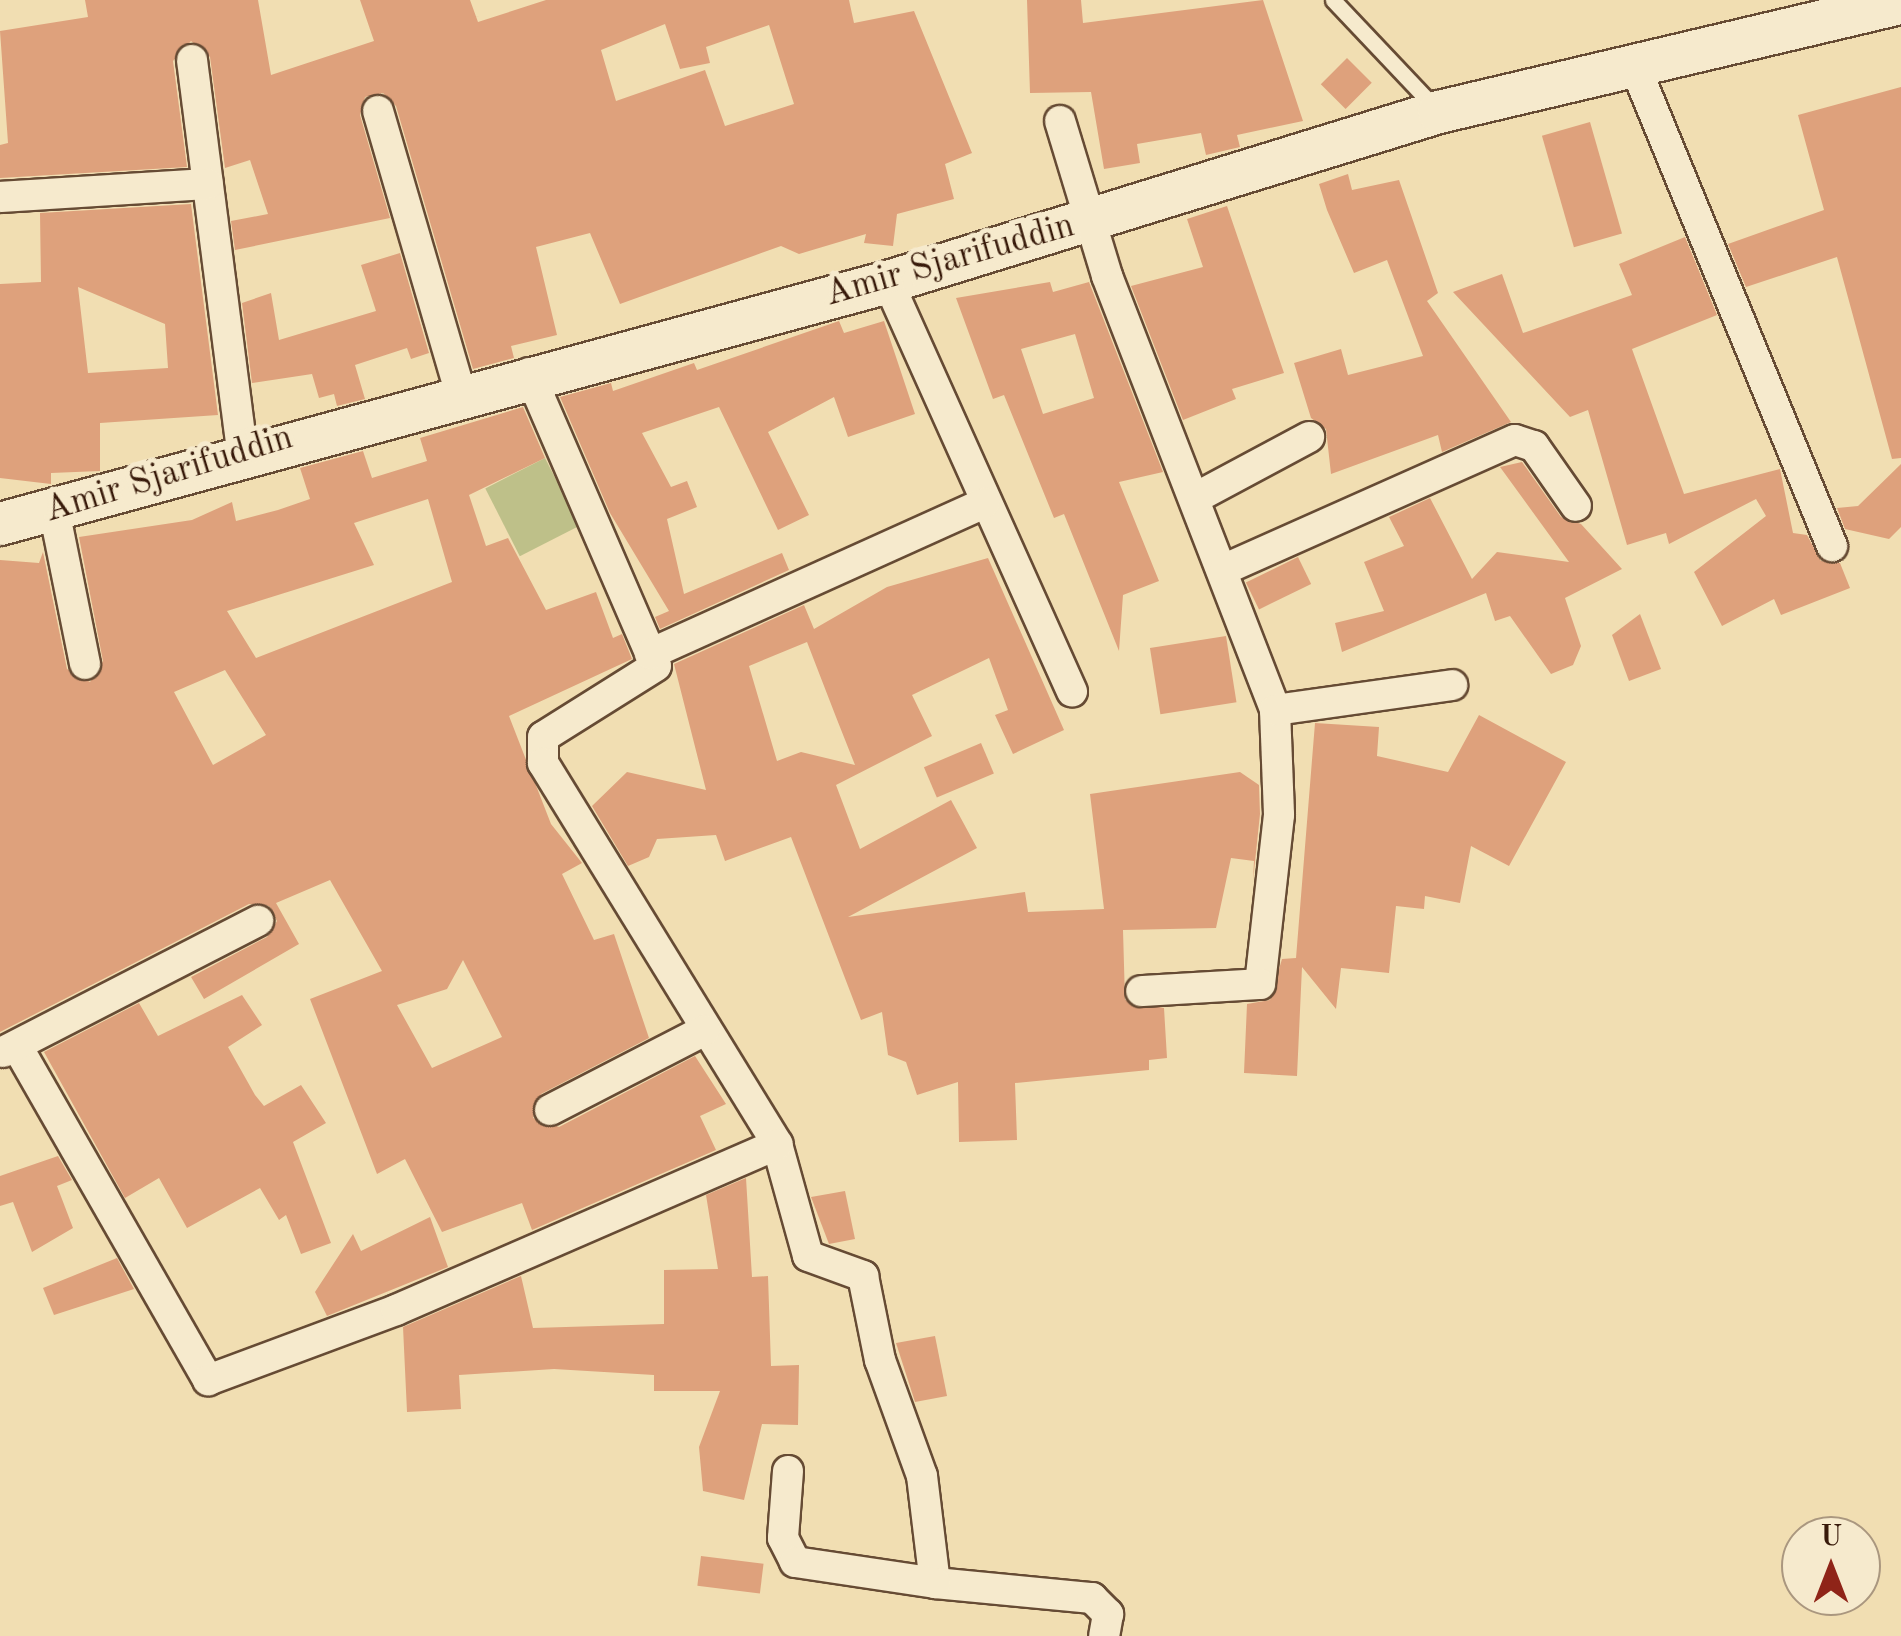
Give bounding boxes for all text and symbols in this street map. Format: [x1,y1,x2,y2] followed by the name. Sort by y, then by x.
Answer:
[821,205,1079,317] street label: Amir Sjarifuddin
[40,417,298,533] street label: Amir Sjarifuddin
[1781,1516,1881,1616] north arrow
[1820,1524,1842,1552] text: U

